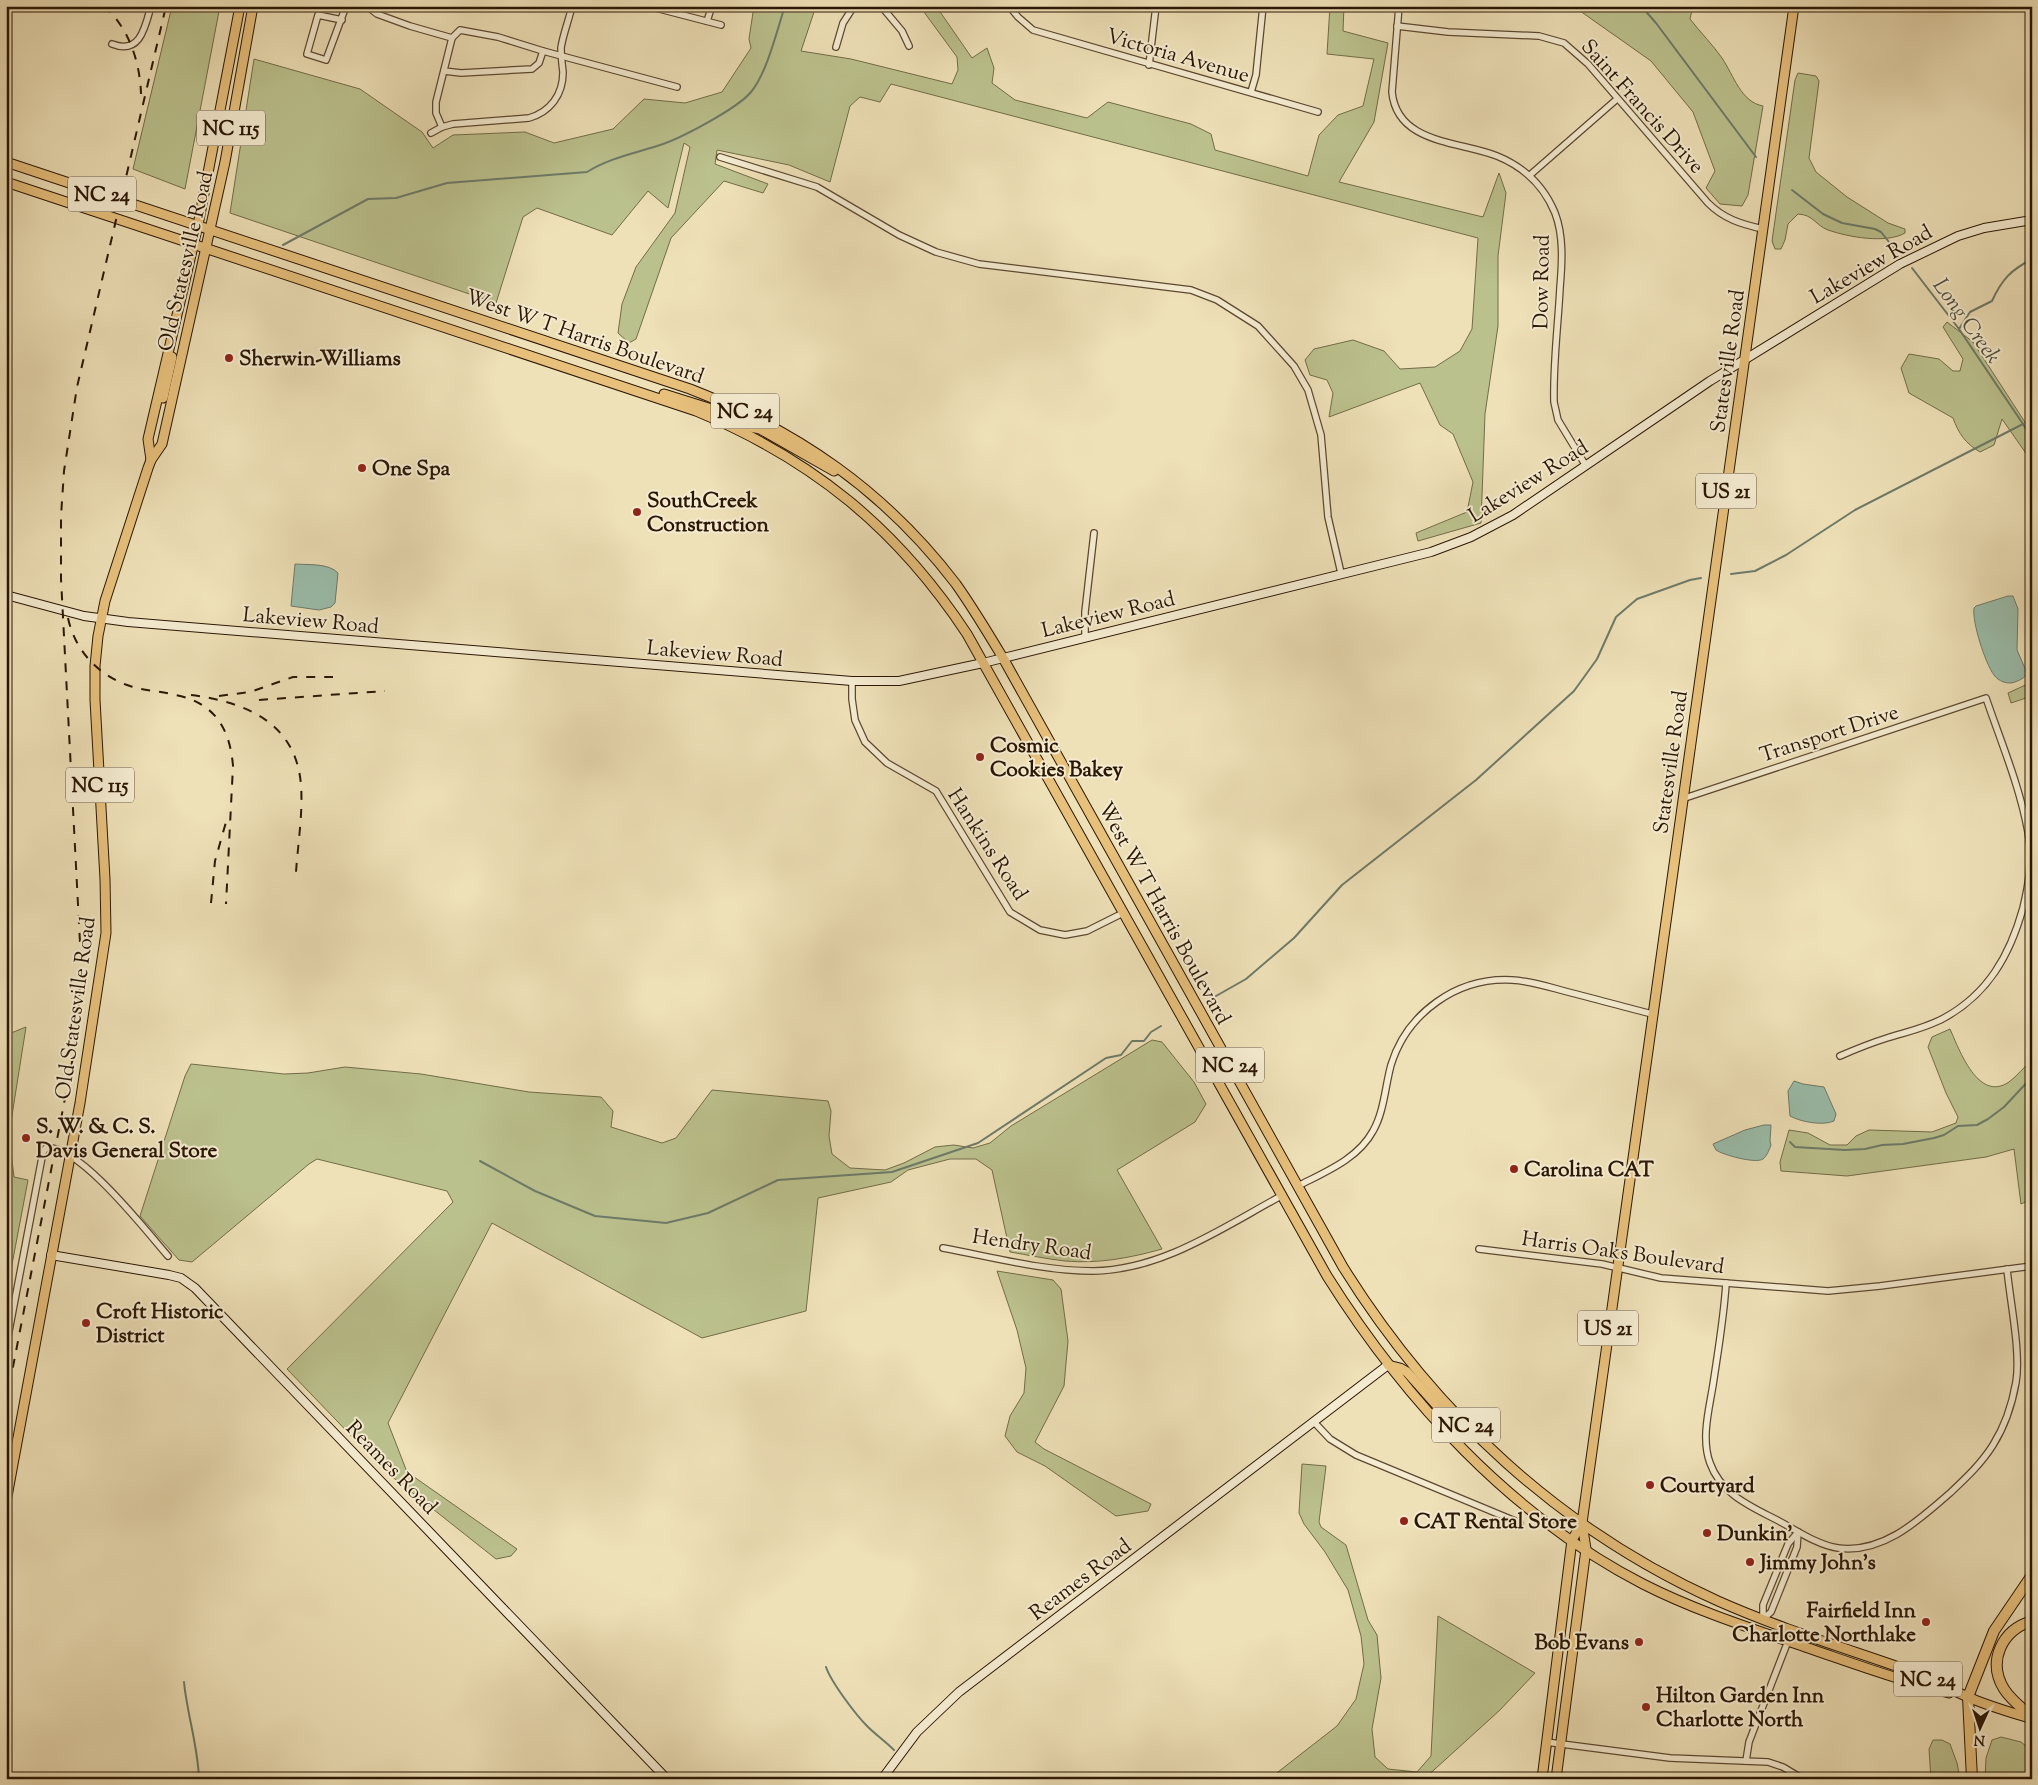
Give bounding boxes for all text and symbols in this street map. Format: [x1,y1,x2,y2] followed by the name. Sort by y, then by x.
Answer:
[1102,22,1253,92] street label: Victoria Avenue
[1573,33,1710,181] street label: Saint Francis Drive
[197,110,265,146] road number: NC 115
[152,168,222,355] street label: Old Statesville Road
[68,176,136,212] road number: NC 24
[1805,219,1939,313] street label: Lakeview Road
[1527,234,1559,330] street label: Dow Road
[1923,272,2008,371] water label: Long Creek
[461,283,708,393] street label: West W T Harris Boulevard
[1704,288,1754,435] street label: Statesville Road
[239,345,401,375] place label: Sherwin-Williams
[223,352,235,364] marker: Sherwin-Williams
[711,394,779,428] road number: NC 24
[1463,434,1595,532] street label: Lakeview Road
[372,455,451,485] place label: One Spa
[356,462,368,474] marker: One Spa
[1696,474,1756,508] road number: US 21
[647,487,770,541] place label: SouthCreek Construction
[631,506,643,518] marker: SouthCreek Construction
[1039,585,1178,647] street label: Lakeview Road
[241,601,380,643] street label: Lakeview Road
[645,634,784,676] street label: Lakeview Road
[1647,689,1697,836] street label: Statesville Road
[1756,698,1903,771] street label: Transport Drive
[990,732,1123,786] place label: Cosmic Cookies Bakey
[974,751,986,763] marker: Cosmic Cookies Bakey
[66,768,134,802] road number: NC 115
[939,783,1034,907] street label: Hankins Road
[1089,797,1237,1031] street label: West W T Harris Boulevard
[49,915,105,1102] street label: Old Statesville Road
[1196,1048,1264,1082] road number: NC 24
[36,1113,218,1167] place label: S. W. & C. S. Davis General Store
[20,1132,32,1144] marker: S. W. & C. S. Davis General Store
[1524,1156,1654,1186] place label: Carolina CAT
[1508,1163,1520,1175] marker: Carolina CAT
[970,1223,1093,1269] street label: Hendry Road
[1520,1225,1726,1283] street label: Harris Oaks Boulevard
[96,1298,224,1352] place label: Croft Historic District
[1578,1310,1638,1346] road number: US 21
[80,1317,92,1329] marker: Croft Historic District
[1432,1408,1500,1442] road number: NC 24
[338,1415,443,1522] street label: Reames Road
[1660,1472,1755,1502] place label: Courtyard
[1644,1479,1656,1491] marker: Courtyard
[1414,1508,1577,1538] place label: CAT Rental Store
[1398,1515,1410,1527] marker: CAT Rental Store
[1717,1520,1793,1550] place label: Dunkin'
[1701,1527,1713,1539] marker: Dunkin'
[1024,1532,1139,1629] street label: Reames Road
[1758,1549,1876,1579] place label: Jimmy John's
[1744,1556,1756,1568] marker: Jimmy John's
[1732,1597,1917,1651] place label: Fairfield Inn Charlotte Northlake
[1920,1616,1932,1628] marker: Fairfield Inn Charlotte Northlake
[1535,1629,1629,1659] place label: Bob Evans
[1633,1636,1645,1648] marker: Bob Evans
[1894,1662,1962,1696] road number: NC 24
[1656,1682,1825,1736] place label: Hilton Garden Inn Charlotte North
[1640,1701,1652,1713] marker: Hilton Garden Inn Charlotte North
[1956,1702,2006,1752] north arrow
[1973,1729,1986,1749] text: N

